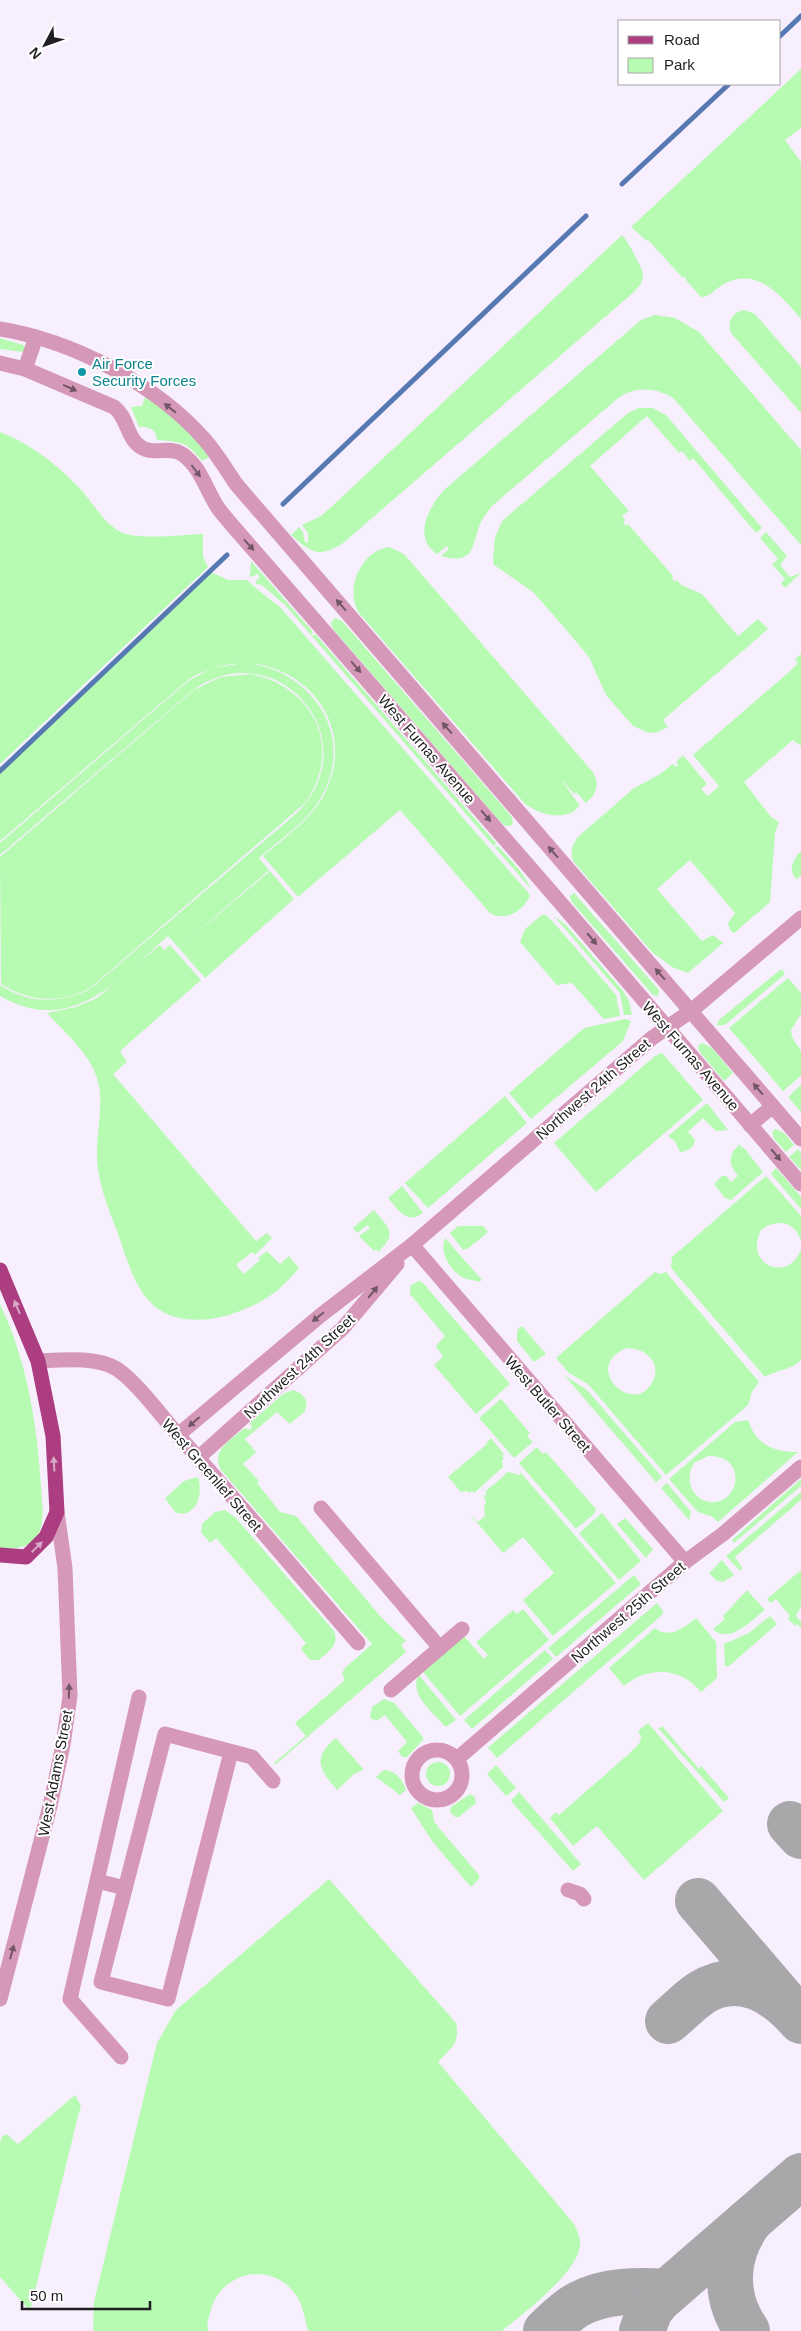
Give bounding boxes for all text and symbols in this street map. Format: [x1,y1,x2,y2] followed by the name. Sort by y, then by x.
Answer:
[20,20,70,70] north arrow
[618,20,781,85] legend
[664,31,700,48] text: Road
[26,44,45,63] text: N
[664,56,695,73] text: Park
[92,355,196,389] place label: Air Force Security Forces
[76,366,88,378] marker: Air Force Security Forces
[63,384,77,392] one-way arrow
[164,402,177,413] one-way arrow
[191,464,202,477] one-way arrow
[243,538,255,550] one-way arrow
[335,600,347,612] one-way arrow
[351,660,362,673] one-way arrow
[375,691,479,807] street label: West Furnas Avenue
[441,723,453,735] one-way arrow
[480,809,491,822] one-way arrow
[547,846,559,858] one-way arrow
[586,932,597,945] one-way arrow
[654,968,666,980] one-way arrow
[639,998,743,1114] street label: West Furnas Avenue
[533,1034,654,1143] street label: Northwest 24th Street
[752,1083,763,1096] one-way arrow
[770,1148,781,1161] one-way arrow
[367,1286,378,1299] one-way arrow
[12,1300,20,1314] one-way arrow
[240,1310,358,1422] street label: Northwest 24th Street
[312,1312,325,1323] one-way arrow
[502,1353,595,1456] street label: West Butler Street
[159,1415,266,1535] street label: West Greenlief Street
[187,1416,200,1427] one-way arrow
[50,1455,58,1471] one-way arrow
[31,1541,43,1553] one-way arrow
[568,1557,689,1666] street label: Northwest 25th Street
[65,1683,73,1699] one-way arrow
[34,1708,76,1837] street label: West Adams Street
[8,1945,16,1960] one-way arrow
[22,2278,150,2310] scale bar
[30,2287,63,2304] text: 50 m

